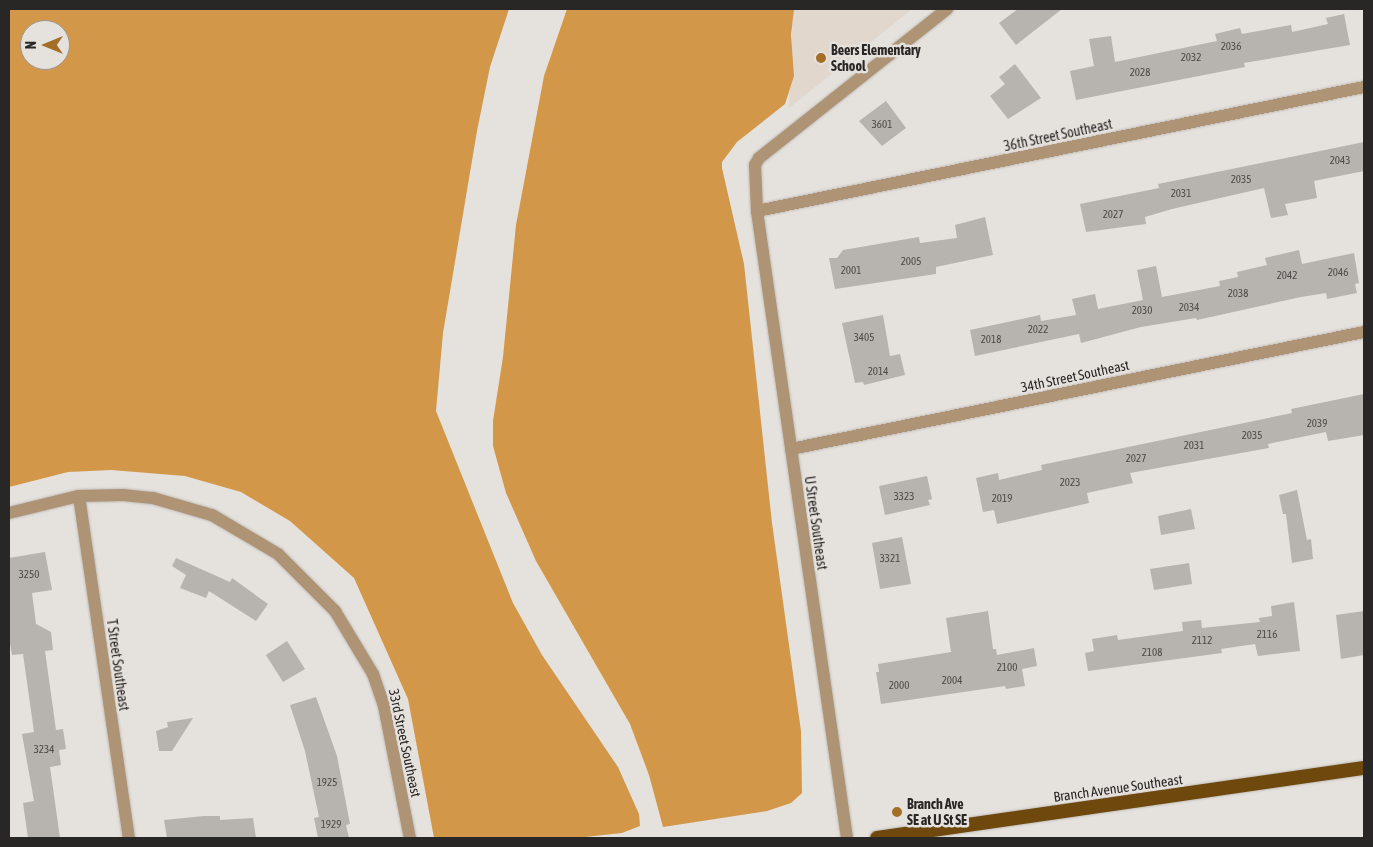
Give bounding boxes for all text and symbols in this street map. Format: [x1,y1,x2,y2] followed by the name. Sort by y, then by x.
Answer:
[20,20,70,70] north arrow
[1221,39,1241,53] house number: 2036
[23,41,39,49] text: N
[831,42,921,74] place label: Beers Elementary School
[1181,50,1201,64] house number: 2032
[815,52,827,64] marker: Beers Elementary School
[1130,65,1150,79] house number: 2028
[1002,115,1114,155] street label: 36th Street Southeast
[872,117,892,131] house number: 3601
[1330,153,1350,167] house number: 2043
[1231,172,1251,186] house number: 2035
[1171,186,1191,200] house number: 2031
[1103,207,1123,221] house number: 2027
[901,254,921,268] house number: 2005
[841,263,861,277] house number: 2001
[1328,265,1348,279] house number: 2046
[1277,268,1297,282] house number: 2042
[1228,286,1248,300] house number: 2038
[1179,300,1199,314] house number: 2034
[1132,303,1152,317] house number: 2030
[1028,322,1048,336] house number: 2022
[854,330,874,344] house number: 3405
[981,332,1001,346] house number: 2018
[1019,356,1131,396] street label: 34th Street Southeast
[868,364,888,378] house number: 2014
[1307,416,1327,430] house number: 2039
[1242,428,1262,442] house number: 2035
[1184,438,1204,452] house number: 2031
[1126,451,1146,465] house number: 2027
[801,475,831,571] street label: U Street Southeast
[1060,475,1080,489] house number: 2023
[894,489,914,503] house number: 3323
[992,491,1012,505] house number: 2019
[880,551,900,565] house number: 3321
[19,567,39,581] house number: 3250
[103,618,133,712] street label: T Street Southeast
[1257,627,1277,641] house number: 2116
[1192,633,1212,647] house number: 2112
[1142,645,1162,659] house number: 2108
[997,660,1017,674] house number: 2100
[942,673,962,687] house number: 2004
[889,678,909,692] house number: 2000
[385,687,425,799] street label: 33rd Street Southeast
[34,742,54,756] house number: 3234
[1052,771,1184,805] street label: Branch Avenue Southeast
[317,775,337,789] house number: 1925
[907,796,967,829] place label: Branch Ave SE at U St SE
[891,806,903,818] marker: Branch Ave SE at U St SE
[321,817,341,831] house number: 1929

